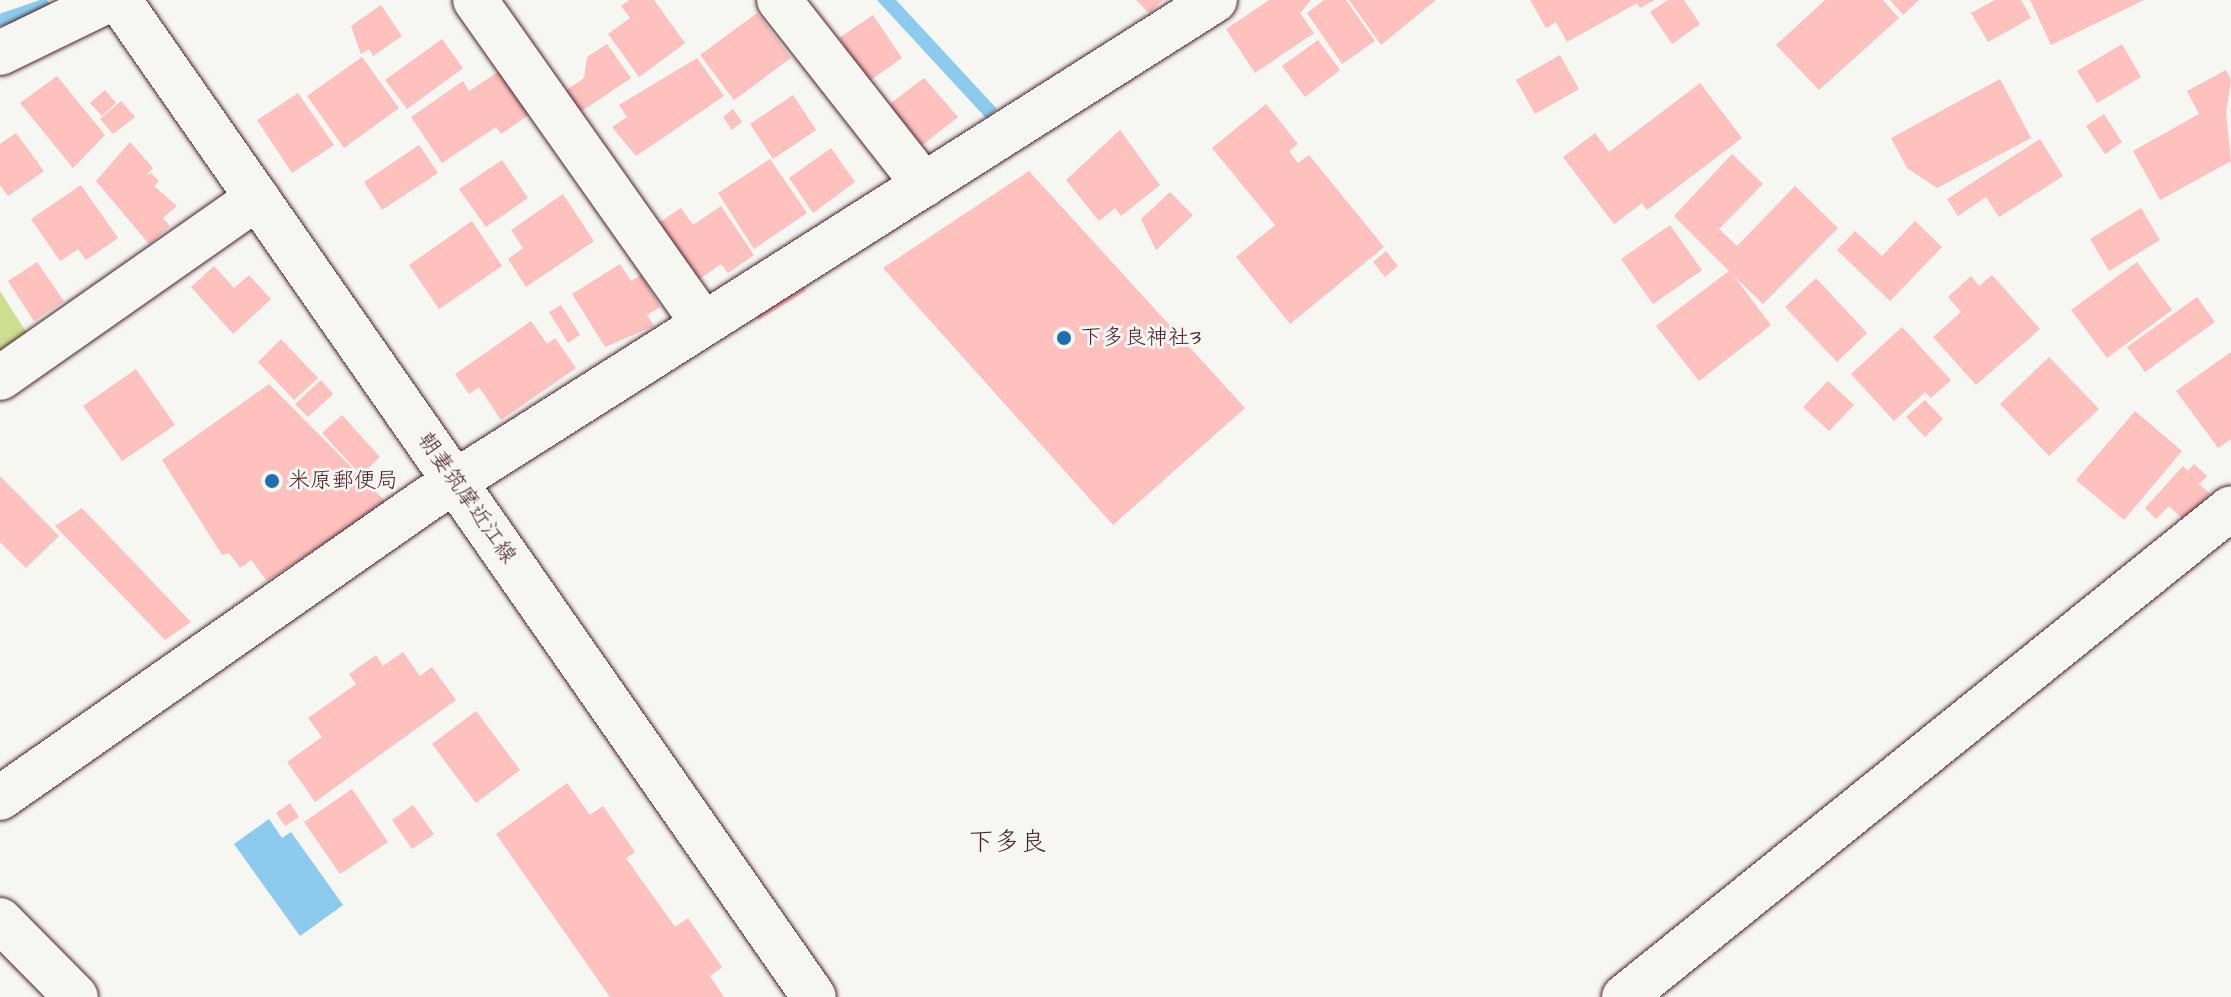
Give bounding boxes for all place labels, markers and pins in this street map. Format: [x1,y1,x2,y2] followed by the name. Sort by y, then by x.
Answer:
[1080,325,1201,351] place label: 下多良神社3
[1055,329,1073,347] marker: 下多良神社3
[288,468,398,494] place label: 米原郵便局
[263,472,281,490] marker: 米原郵便局

